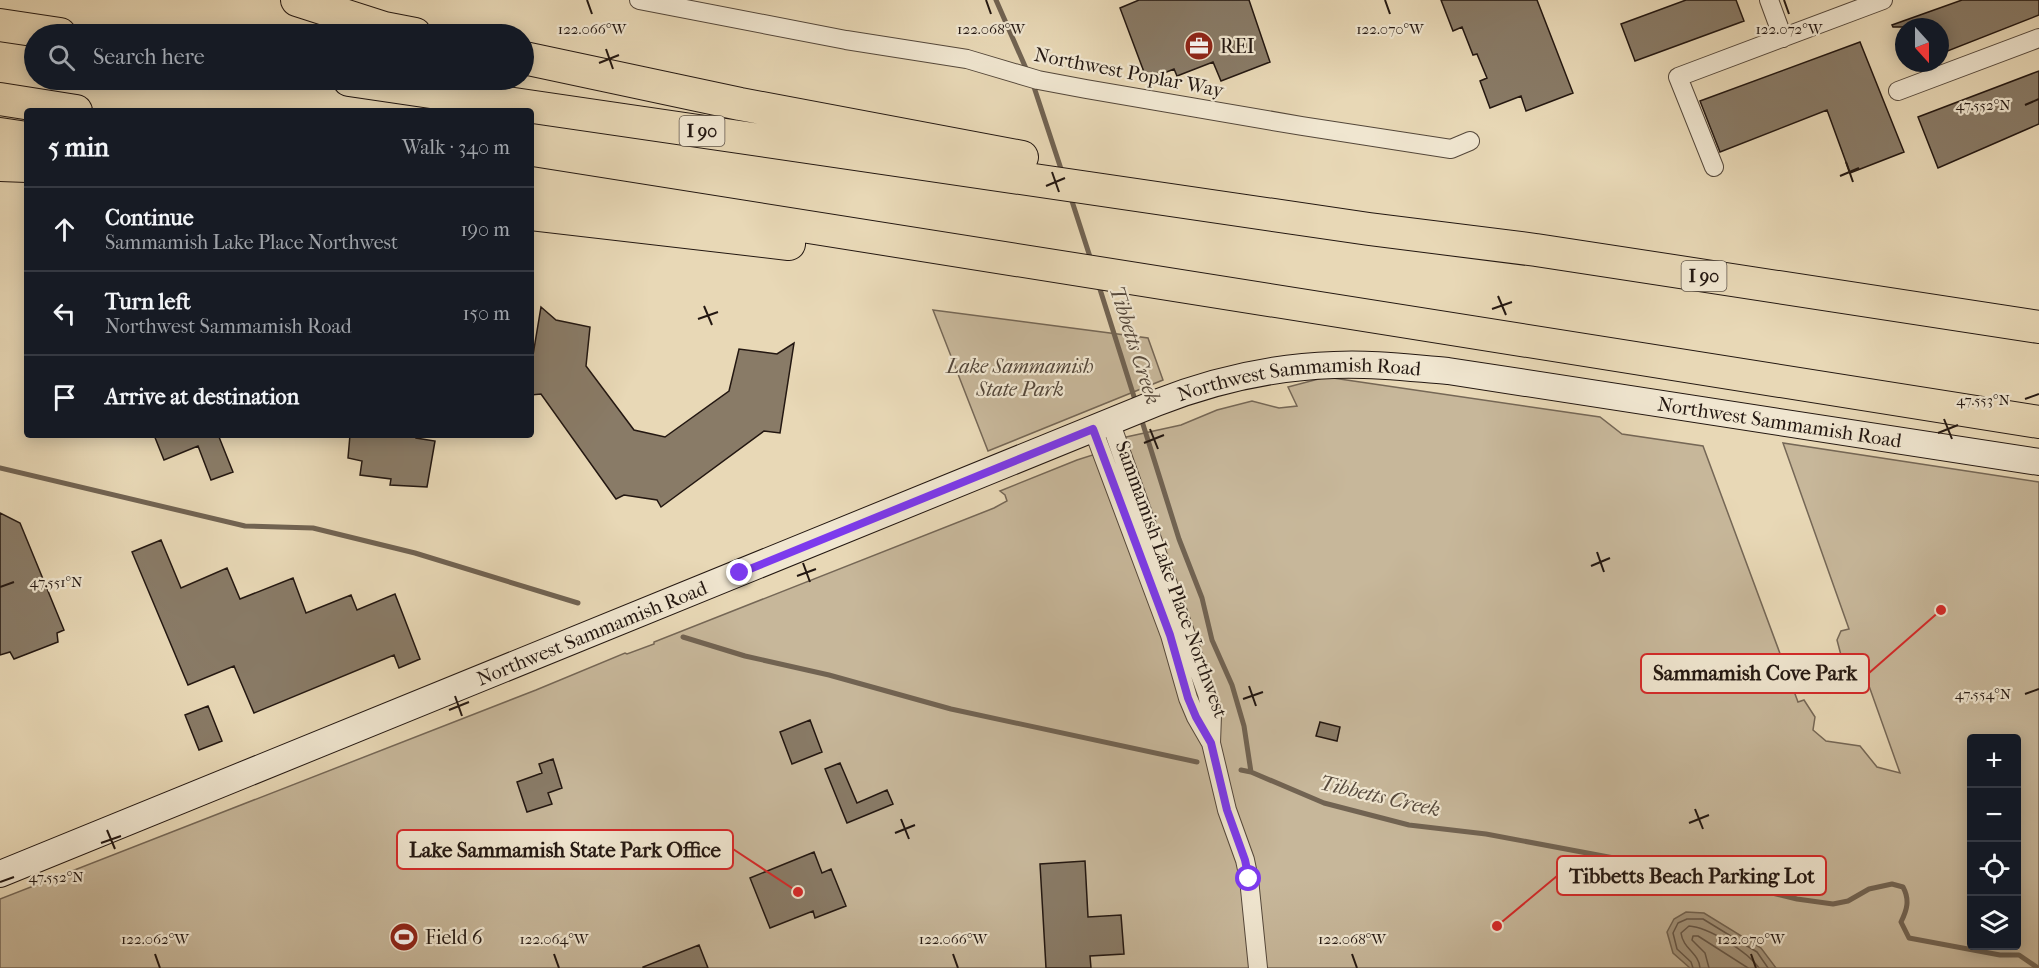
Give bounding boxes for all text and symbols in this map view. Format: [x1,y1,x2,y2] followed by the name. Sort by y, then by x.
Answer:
[1895,18,1949,72] north arrow
[558,20,627,38] text: 122.066°W
[957,20,1026,38] text: 122.068°W
[1356,20,1425,38] text: 122.070°W
[1755,20,1824,38] text: 122.072°W
[24,24,534,90] search box
[1183,30,1215,62] office icon: REI
[1220,35,1255,58] place label: REI
[45,41,78,74] icon: search
[1032,43,1227,102] street label: Northwest Poplar Way
[93,44,205,70] text: Search here
[1955,96,2011,114] text: 47.552°N
[680,116,724,146] road number: I 90
[48,132,109,163] text: 5 min
[402,136,510,159] text: Walk · 340 m
[105,205,194,231] text: Continue
[48,213,81,246] icon: ahead
[460,218,510,241] text: 190 m
[105,231,398,254] text: Sammamish Lake Place Northwest
[1682,261,1726,291] road number: I 90
[1105,283,1165,407] water label: Tibbetts Creek
[105,289,191,315] text: Turn left
[48,297,81,330] icon: left
[462,302,510,325] text: 150 m
[105,315,352,338] text: Northwest Sammamish Road
[1174,353,1423,406] street label: Northwest Sammamish Road
[944,355,1094,401] park label: Lake Sammamish State Park
[48,381,81,414] icon: arrive
[105,384,299,410] text: Arrive at destination
[1956,391,2010,409] text: 47.553°N
[1656,392,1904,453] street label: Northwest Sammamish Road
[1111,438,1232,721] street label: Sammamish Lake Place Northwest
[726,559,752,585] route end
[30,573,83,591] text: 47.551°N
[473,576,712,691] street label: Northwest Sammamish Road
[1641,654,1869,693] callout: Sammamish Cove Park
[1653,661,1858,685] text: Sammamish Cove Park
[1955,685,2012,703] text: 47.554°N
[1967,734,2021,950] map controls
[1967,734,2021,788] button: +
[1317,770,1443,822] water label: Tibbetts Creek
[1967,788,2021,842] button: −
[397,830,733,869] callout: Lake Sammamish State Park Office
[409,838,722,862] text: Lake Sammamish State Park Office
[1967,842,2021,896] button: locate
[1557,856,1826,895] callout: Tibbetts Beach Parking Lot
[1568,864,1815,888] text: Tibbetts Beach Parking Lot
[1235,865,1261,891] route start
[28,868,84,886] text: 47.552°N
[1967,896,2021,950] button: layers
[388,921,420,953] sports icon: Field 6
[425,926,483,949] place label: Field 6
[121,930,190,948] text: 122.062°W
[519,930,590,948] text: 122.064°W
[919,930,988,948] text: 122.066°W
[1318,930,1387,948] text: 122.068°W
[1717,930,1786,948] text: 122.070°W

